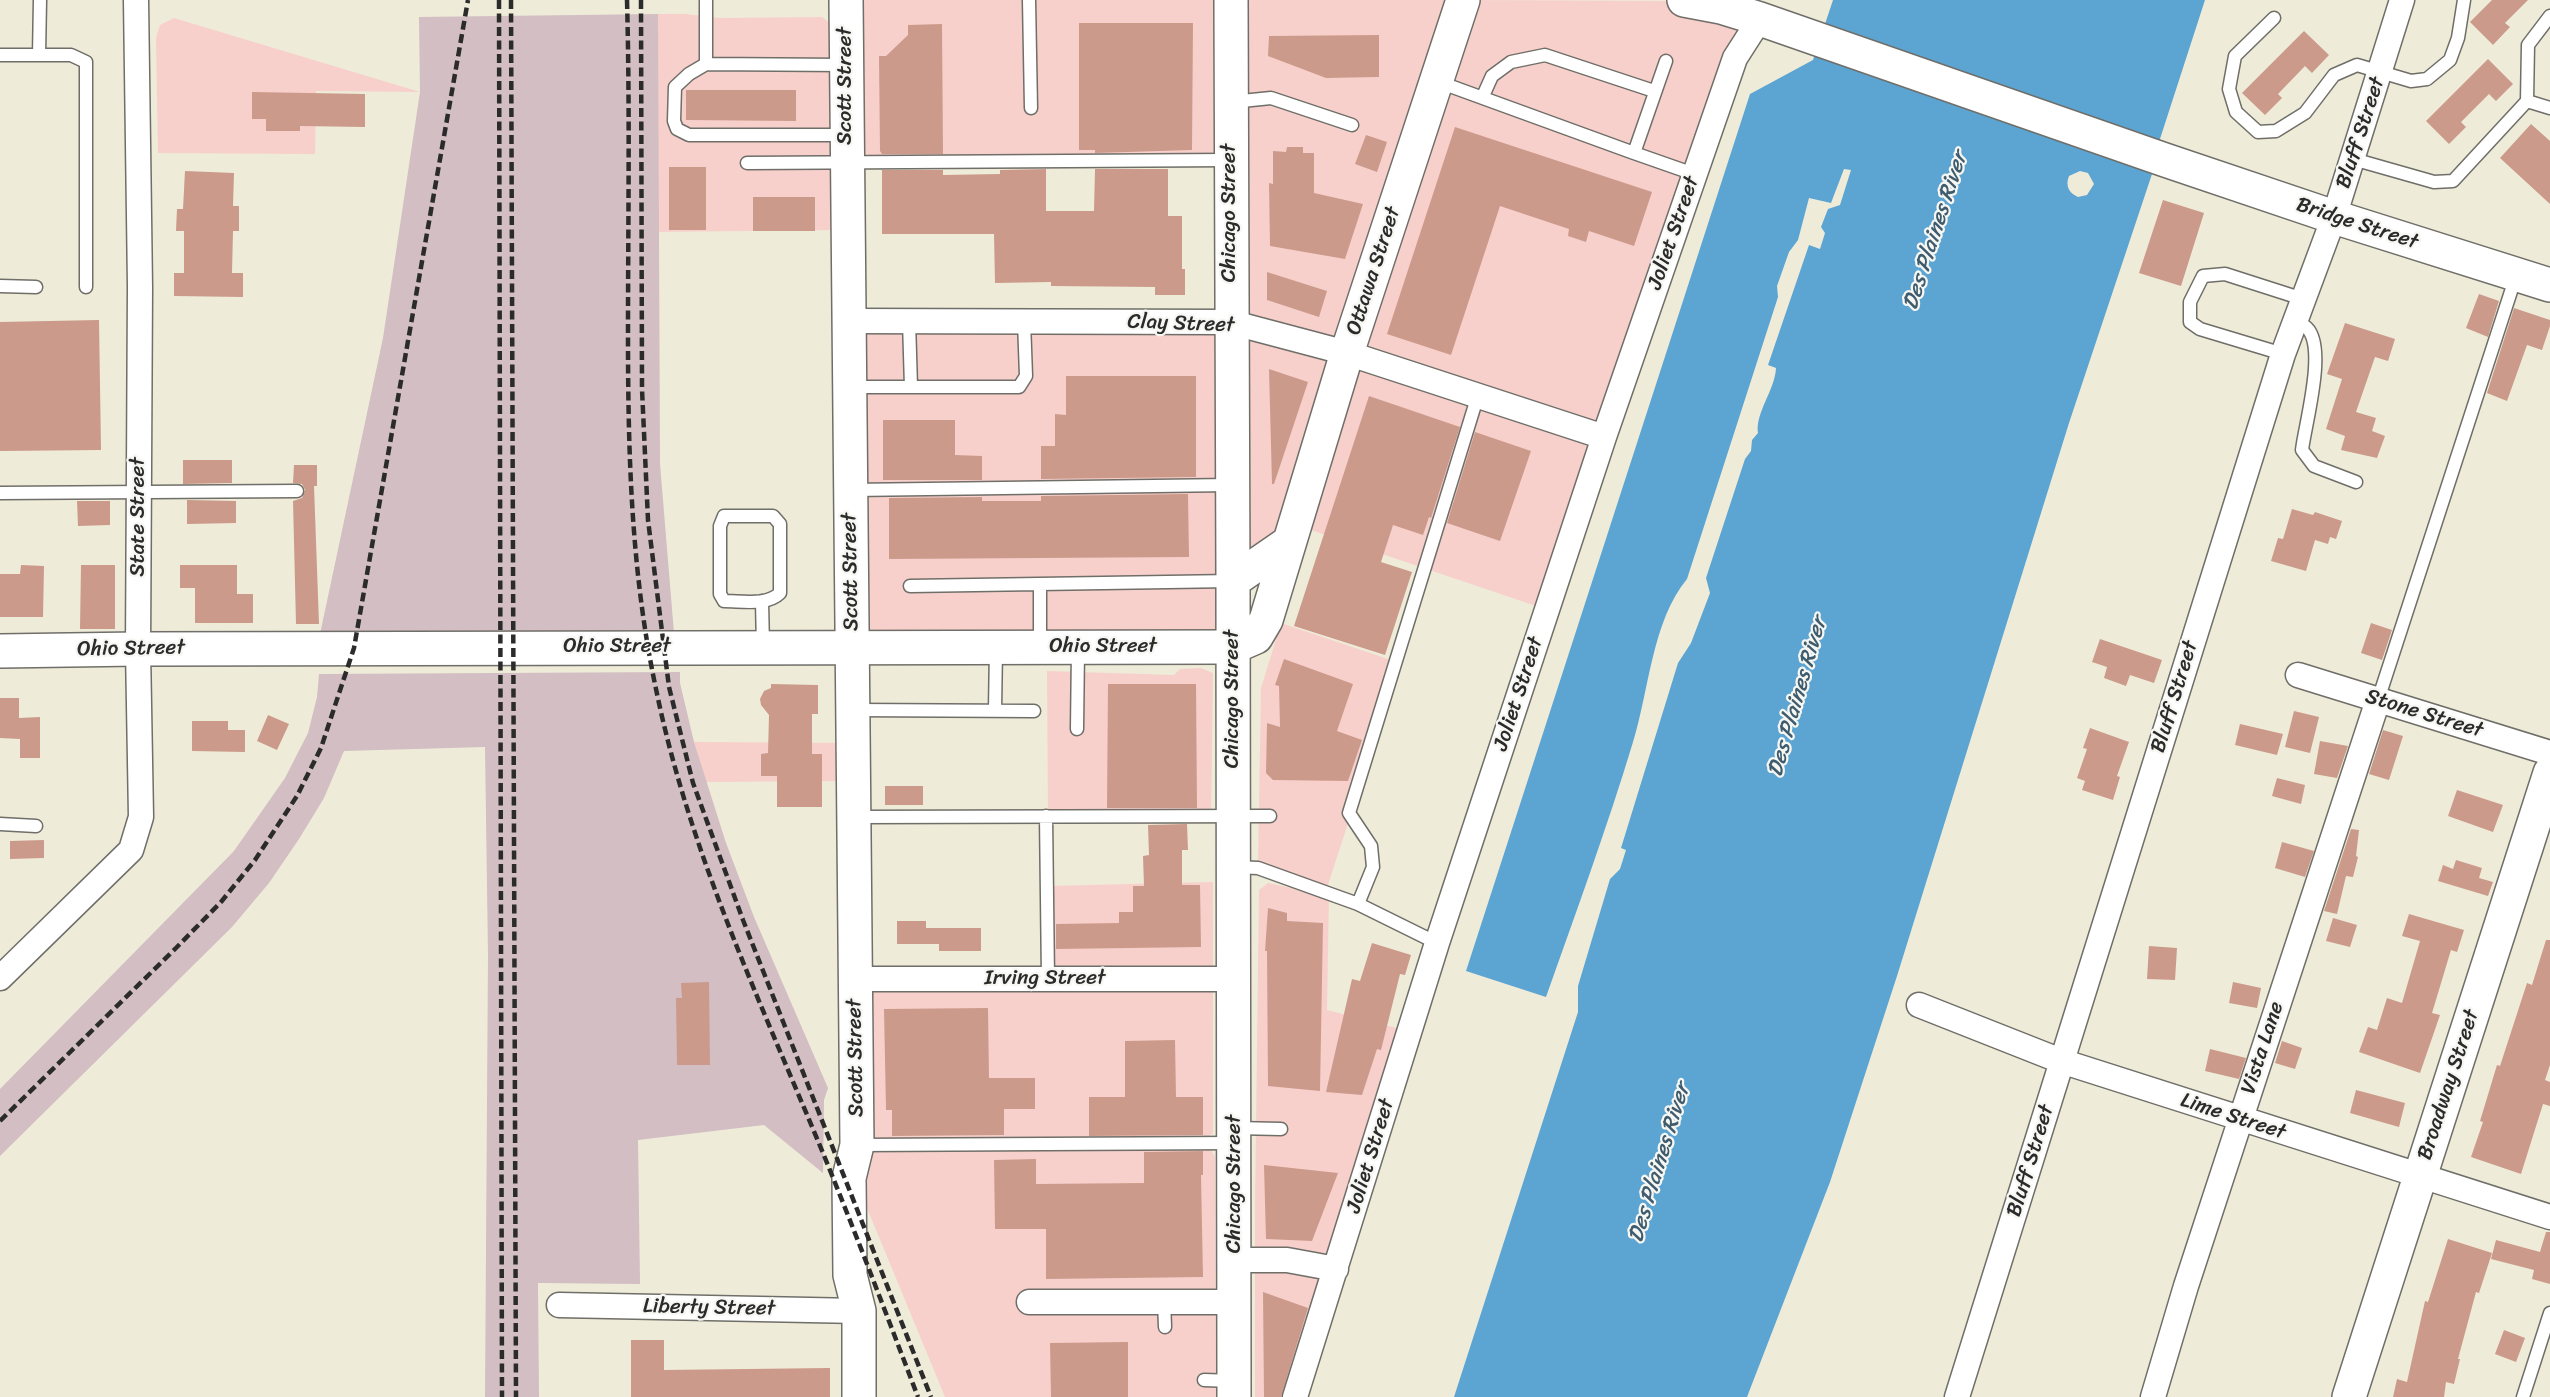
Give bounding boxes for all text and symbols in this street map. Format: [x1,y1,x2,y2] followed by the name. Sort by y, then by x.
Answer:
[833,27,859,145] street label: Scott Street
[2331,74,2391,192] street label: Bluff Street
[1217,144,1243,282] street label: Chicago Street
[1898,149,1974,313] water label: Des Plaines River
[1643,173,1705,293] street label: Joliet Street
[2293,192,2421,256] street label: Bridge Street
[1341,204,1407,338] street label: Ottawa Street
[1127,310,1235,338] street label: Clay Street
[126,457,152,577] street label: State Street
[837,513,865,631] street label: Scott Street
[1763,614,1833,780] water label: Des Plaines River
[1220,630,1246,768] street label: Chicago Street
[563,634,671,660] street label: Ohio Street
[1049,634,1157,660] street label: Ohio Street
[1489,634,1549,754] street label: Joliet Street
[77,635,185,663] street label: Ohio Street
[2146,638,2204,756] street label: Bluff Street
[2362,684,2486,744] street label: Stone Street
[985,966,1105,992] street label: Irving Street
[842,999,870,1117] street label: Scott Street
[2236,999,2290,1097] street label: Vista Lane
[2413,1007,2485,1163] street label: Broadway Street
[1623,1081,1697,1245] water label: Des Plaines River
[2177,1088,2289,1146] street label: Lime Street
[1342,1096,1400,1216] street label: Joliet Street
[2002,1102,2060,1220] street label: Bluff Street
[1222,1115,1248,1253] street label: Chicago Street
[643,1294,775,1322] street label: Liberty Street

